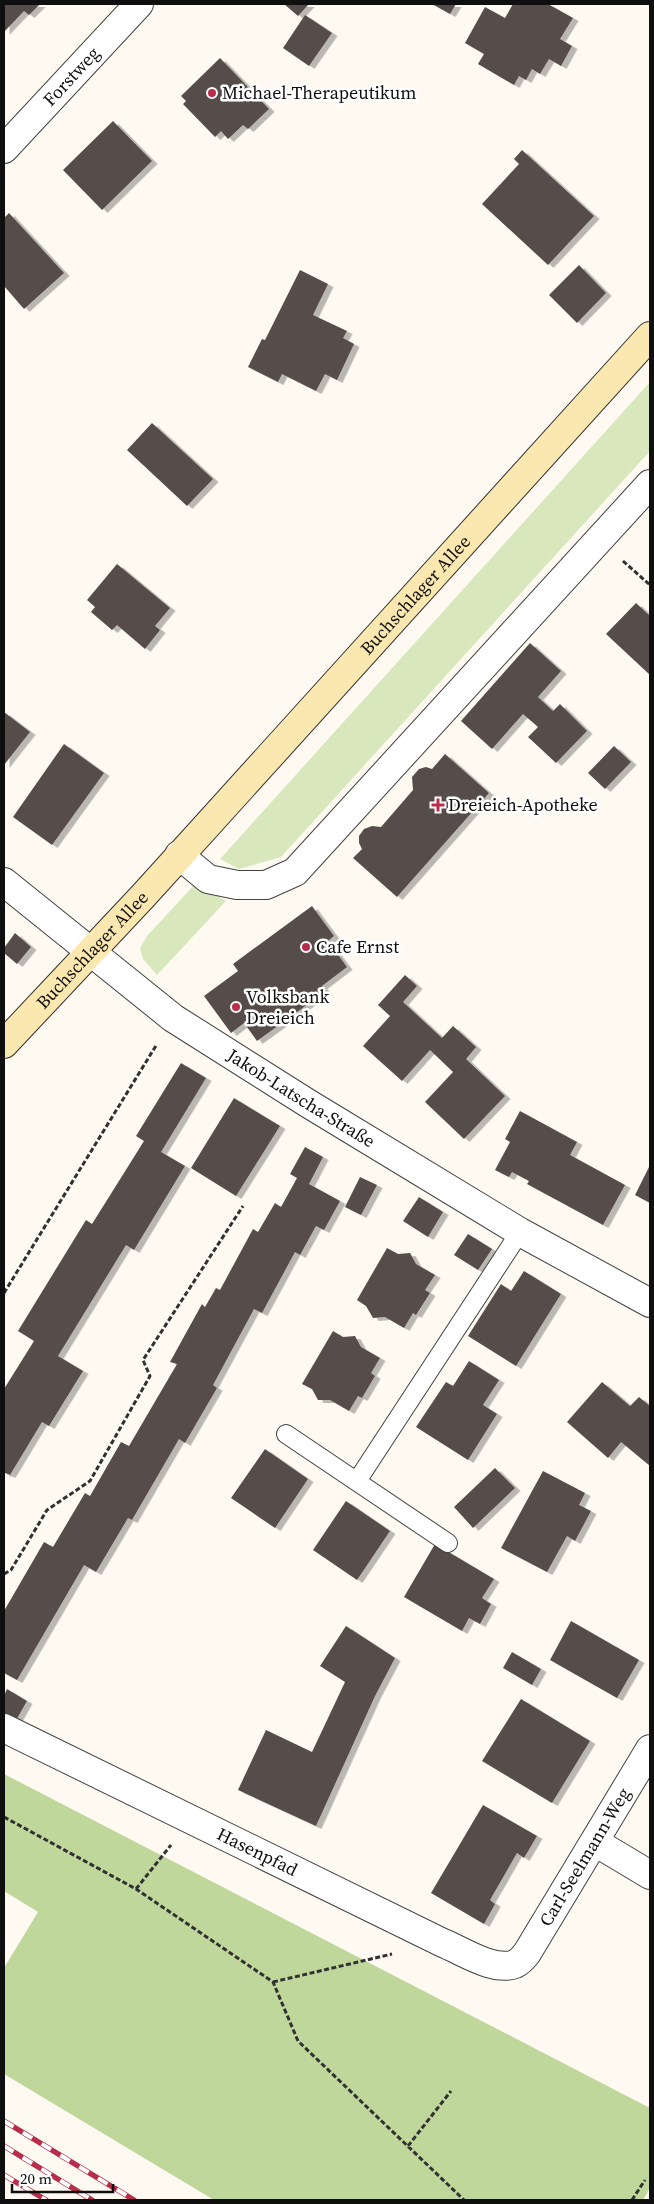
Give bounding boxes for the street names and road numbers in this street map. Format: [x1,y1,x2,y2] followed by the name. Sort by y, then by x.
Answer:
[37,41,105,111] street label: Forstweg
[354,529,476,660] street label: Buchschlager Allee
[30,885,154,1014] street label: Buchschlager Allee
[222,1042,380,1153] street label: Jakob-Latscha-Straße
[533,1783,636,1931] street label: Carl-Seelmann-Weg
[213,1821,302,1882] street label: Hasenpfad

